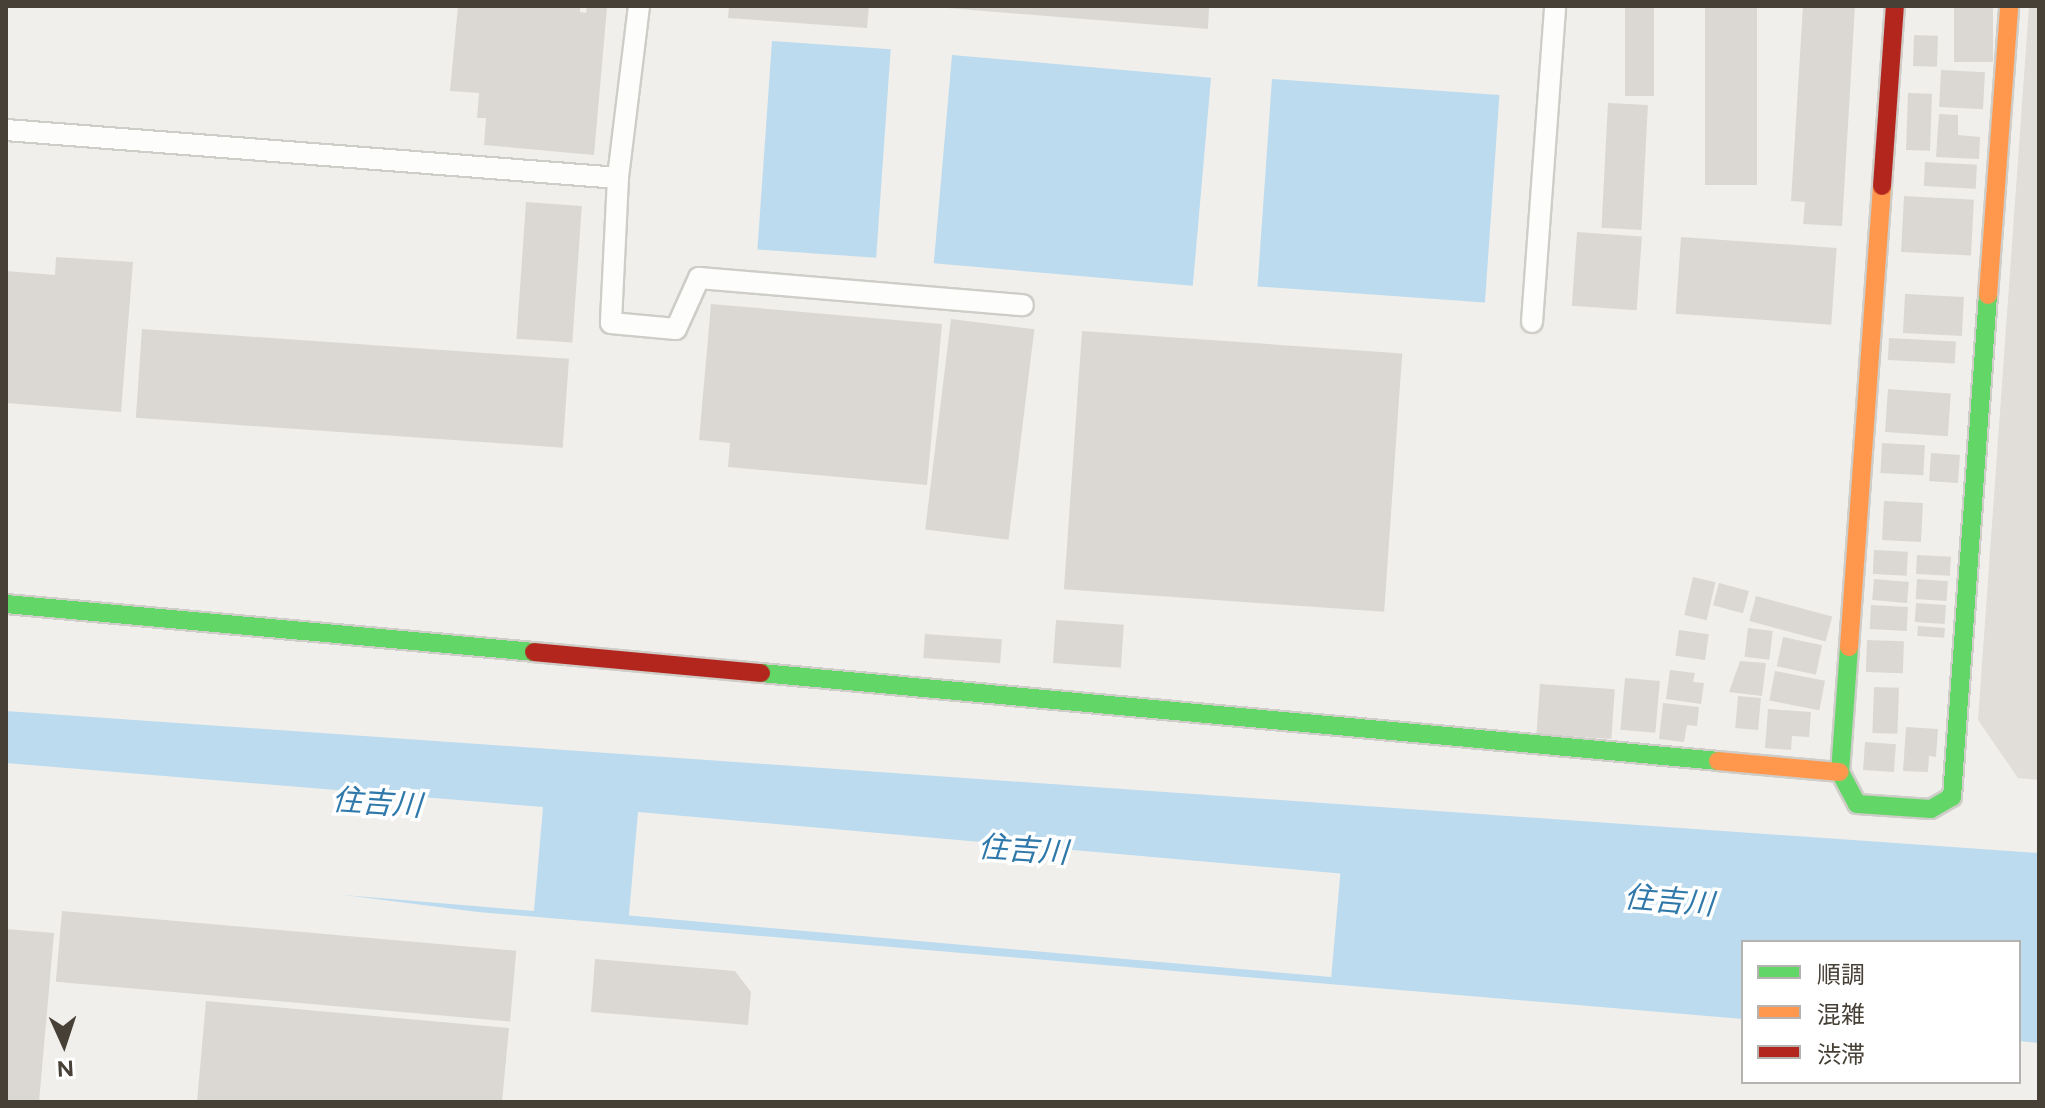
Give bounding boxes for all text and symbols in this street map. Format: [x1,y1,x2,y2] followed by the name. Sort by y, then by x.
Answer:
[331,782,423,824] water label: 住吉川
[977,829,1069,871] water label: 住吉川
[1623,879,1715,923] water label: 住吉川
[1741,940,2021,1084] legend
[1817,960,1865,989] text: 順調
[1817,1000,1865,1029] text: 混雑
[24,1004,104,1084] north arrow
[1817,1040,1865,1069] text: 渋滞
[56,1055,74,1082] text: N

